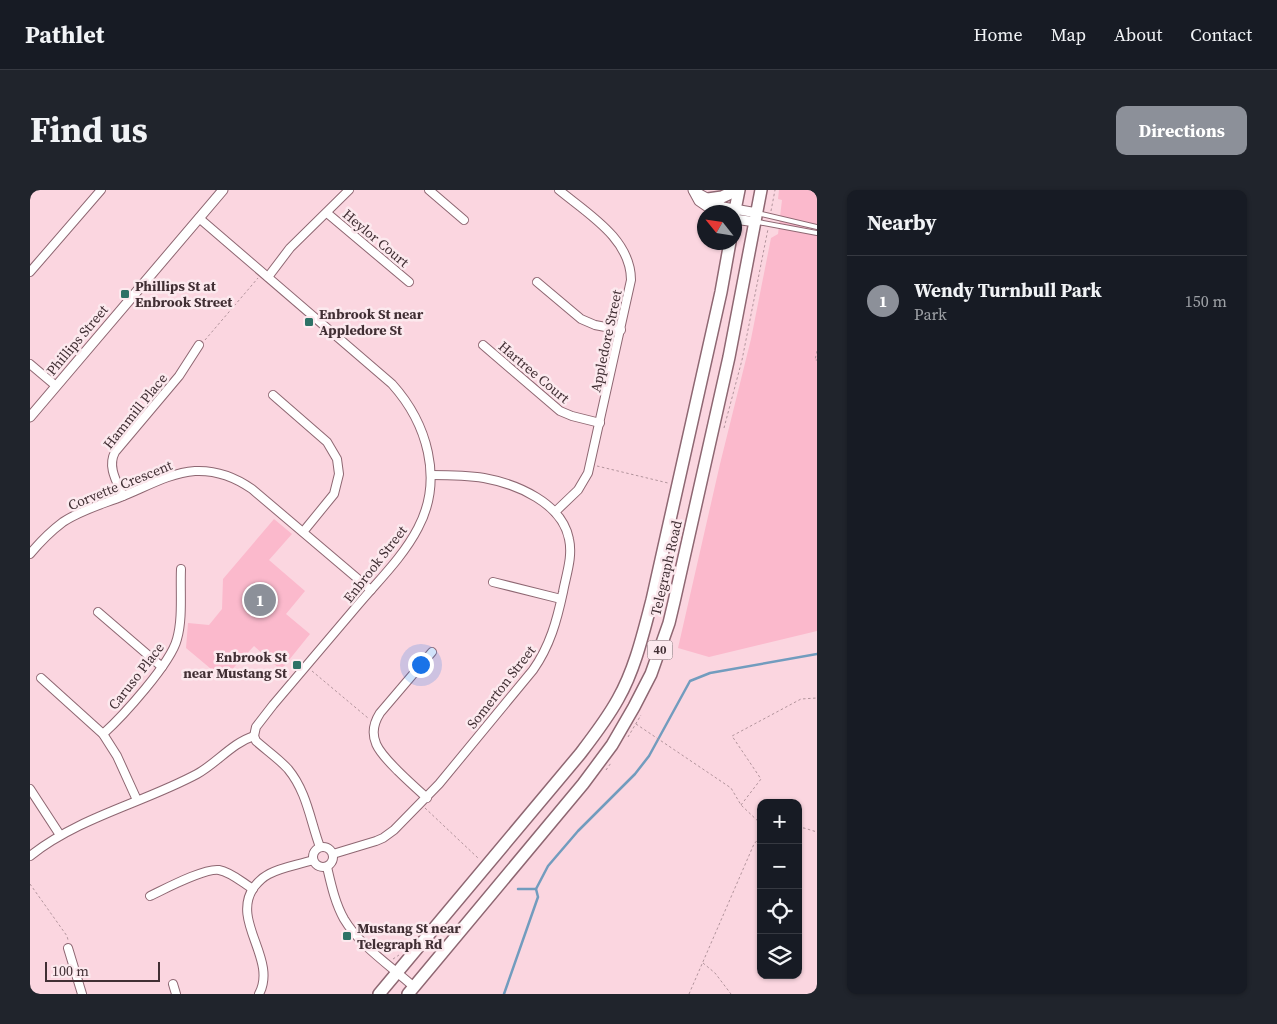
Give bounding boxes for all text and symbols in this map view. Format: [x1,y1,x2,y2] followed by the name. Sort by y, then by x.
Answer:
[25,18,104,51] text: Pathlet
[974,22,1023,47] text: Home
[1051,22,1086,47] text: Map
[1114,22,1162,47] text: About
[1190,22,1252,47] text: Contact
[30,106,148,154] text: Find us
[1116,106,1247,155] button: Directions
[339,204,414,272] street label: Heylor Court
[697,205,742,250] north arrow
[867,208,937,237] text: Nearby
[135,276,233,312] place label: Phillips St at Enbrook Street
[914,277,1102,303] text: Wendy Turnbull Park
[119,288,131,300] marker: Phillips St at Enbrook Street
[585,288,627,394] street label: Appledore Street
[879,290,887,312] text: 1
[1185,290,1227,312] text: 150 m
[41,300,113,380] street label: Phillips Street
[914,303,947,325] text: Park
[319,304,424,340] place label: Enbrook St near Appledore St
[303,316,315,328] marker: Enbrook St near Appledore St
[494,336,574,408] street label: Hartree Court
[98,369,172,453] street label: Hammill Place
[65,455,176,515] street label: Corvette Crescent
[645,518,687,618] street label: Telegraph Road
[338,521,412,607] street label: Enbrook Street
[244,581,276,619] pin: 1
[103,638,169,714] street label: Caruso Place
[648,640,672,660] road number: 40
[462,641,540,733] street label: Somerton Street
[183,647,288,683] place label: Enbrook St near Mustang St
[408,652,434,678] your location
[291,659,303,671] marker: Enbrook St near Mustang St
[757,799,802,979] map controls
[757,799,802,844] button: +
[757,844,802,889] button: −
[757,889,802,934] button: locate
[357,918,461,954] place label: Mustang St near Telegraph Rd
[341,930,353,942] marker: Mustang St near Telegraph Rd
[757,934,802,979] button: layers
[45,959,160,982] scale bar
[52,961,89,981] text: 100 m

